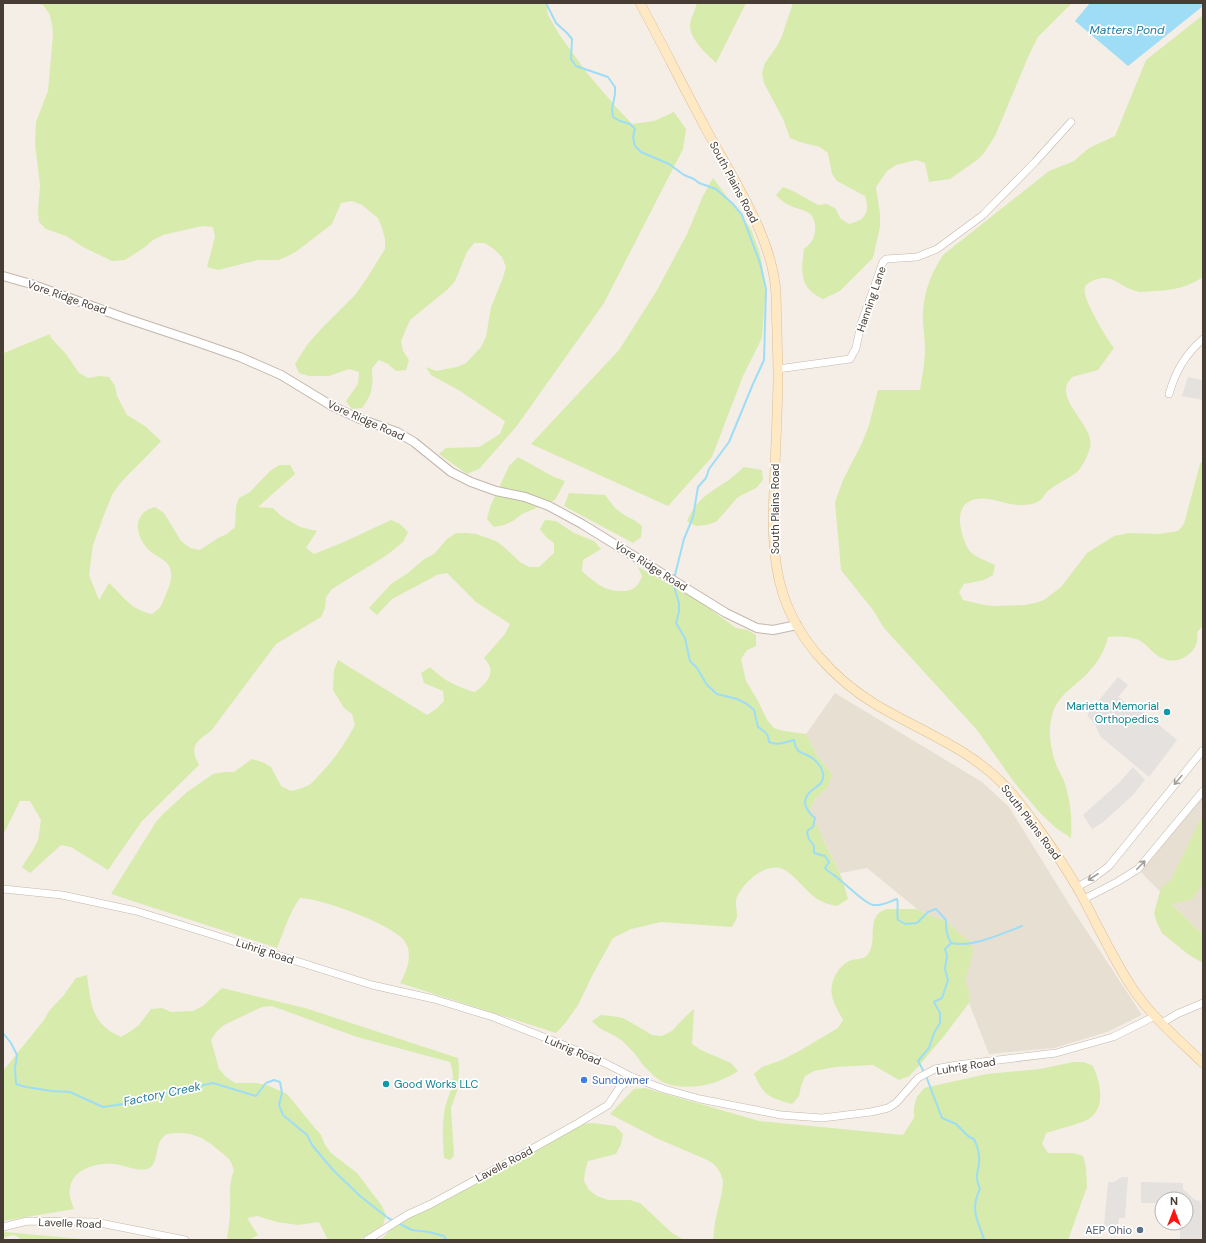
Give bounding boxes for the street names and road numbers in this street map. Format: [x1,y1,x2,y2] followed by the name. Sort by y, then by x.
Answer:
[707,139,761,225] street label: South Plains Road
[853,264,889,334] street label: Hanning Lane
[25,277,109,317] street label: Vore Ridge Road
[325,397,407,443] street label: Vore Ridge Road
[768,464,782,554] street label: South Plains Road
[612,538,690,594] street label: Vore Ridge Road
[998,782,1064,862] street label: South Plains Road
[234,935,296,967] street label: Luhrig Road
[543,1032,603,1068] street label: Luhrig Road
[935,1054,997,1078] street label: Luhrig Road
[473,1143,535,1185] street label: Lavelle Road
[38,1215,102,1231] street label: Lavelle Road

